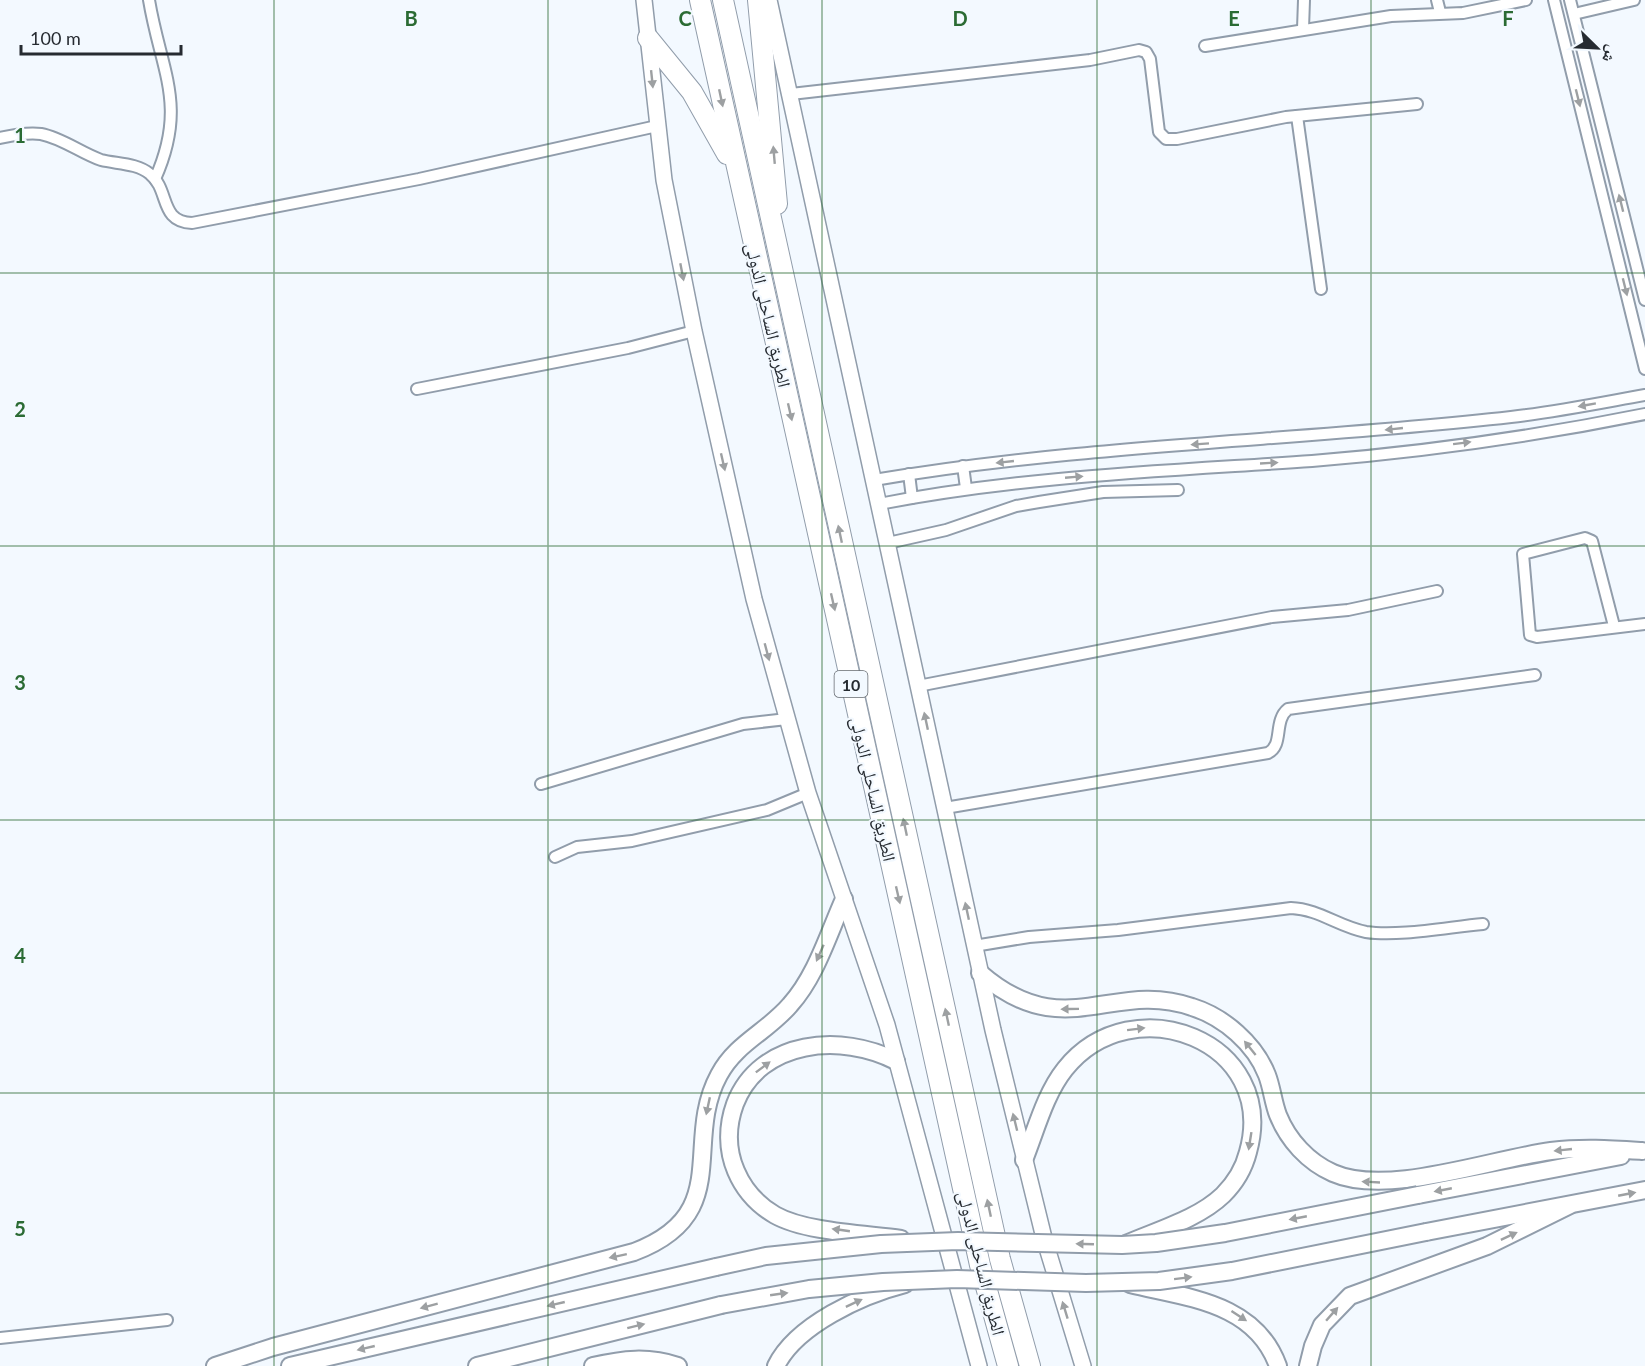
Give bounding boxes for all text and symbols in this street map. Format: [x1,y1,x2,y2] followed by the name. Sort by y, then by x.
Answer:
[404,6,418,30] text: B
[678,6,692,30] text: C
[952,6,968,30] text: D
[1228,6,1240,30] text: E
[1502,6,1514,30] text: F
[21,18,182,56] scale bar
[1567,18,1627,78] north arrow
[30,27,81,49] text: 100 m
[1598,42,1623,66] text: ش
[648,70,657,89] one-way arrow
[1573,88,1583,107] one-way arrow
[717,89,727,107] one-way arrow
[14,123,26,147] text: 1
[769,145,778,164] one-way arrow
[1615,193,1625,212] one-way arrow
[741,241,796,390] street label: الطريق الساحلى الدولى
[678,262,687,281] one-way arrow
[1620,278,1630,296] one-way arrow
[14,397,26,421] text: 2
[1578,401,1597,410] one-way arrow
[786,402,796,421] one-way arrow
[1384,424,1403,433] one-way arrow
[1190,439,1209,449] one-way arrow
[1453,439,1472,448] one-way arrow
[719,453,729,471] one-way arrow
[996,457,1015,466] one-way arrow
[1259,459,1278,468] one-way arrow
[1065,472,1084,482] one-way arrow
[834,525,844,543] one-way arrow
[828,593,838,611] one-way arrow
[763,643,773,661] one-way arrow
[14,670,26,694] text: 3
[834,671,868,697] road number: 10
[920,711,930,730] one-way arrow
[846,715,901,864] street label: الطريق الساحلى الدولى
[899,818,909,836] one-way arrow
[893,886,903,904] one-way arrow
[962,901,971,920] one-way arrow
[14,943,26,967] text: 4
[815,944,825,962] one-way arrow
[1061,1005,1080,1014] one-way arrow
[941,1008,951,1027] one-way arrow
[1127,1024,1146,1033] one-way arrow
[1244,1040,1256,1055] one-way arrow
[755,1061,771,1073] one-way arrow
[703,1097,712,1116] one-way arrow
[1010,1112,1019,1131] one-way arrow
[1245,1132,1254,1151] one-way arrow
[1553,1145,1572,1155] one-way arrow
[1361,1177,1380,1186] one-way arrow
[1434,1186,1453,1195] one-way arrow
[952,1189,1011,1338] street label: الطريق الساحلى الدولى
[1618,1189,1637,1198] one-way arrow
[983,1199,993,1217] one-way arrow
[1289,1214,1308,1223] one-way arrow
[14,1216,26,1240] text: 5
[831,1226,850,1235] one-way arrow
[1500,1231,1518,1241] one-way arrow
[1075,1240,1094,1249] one-way arrow
[608,1252,627,1261] one-way arrow
[1173,1273,1192,1283] one-way arrow
[769,1289,788,1298] one-way arrow
[846,1298,863,1307] one-way arrow
[547,1300,566,1309] one-way arrow
[420,1301,438,1311] one-way arrow
[1060,1301,1070,1319] one-way arrow
[1325,1307,1338,1322] one-way arrow
[1231,1311,1248,1322] one-way arrow
[626,1321,645,1331] one-way arrow
[357,1344,376,1354] one-way arrow

